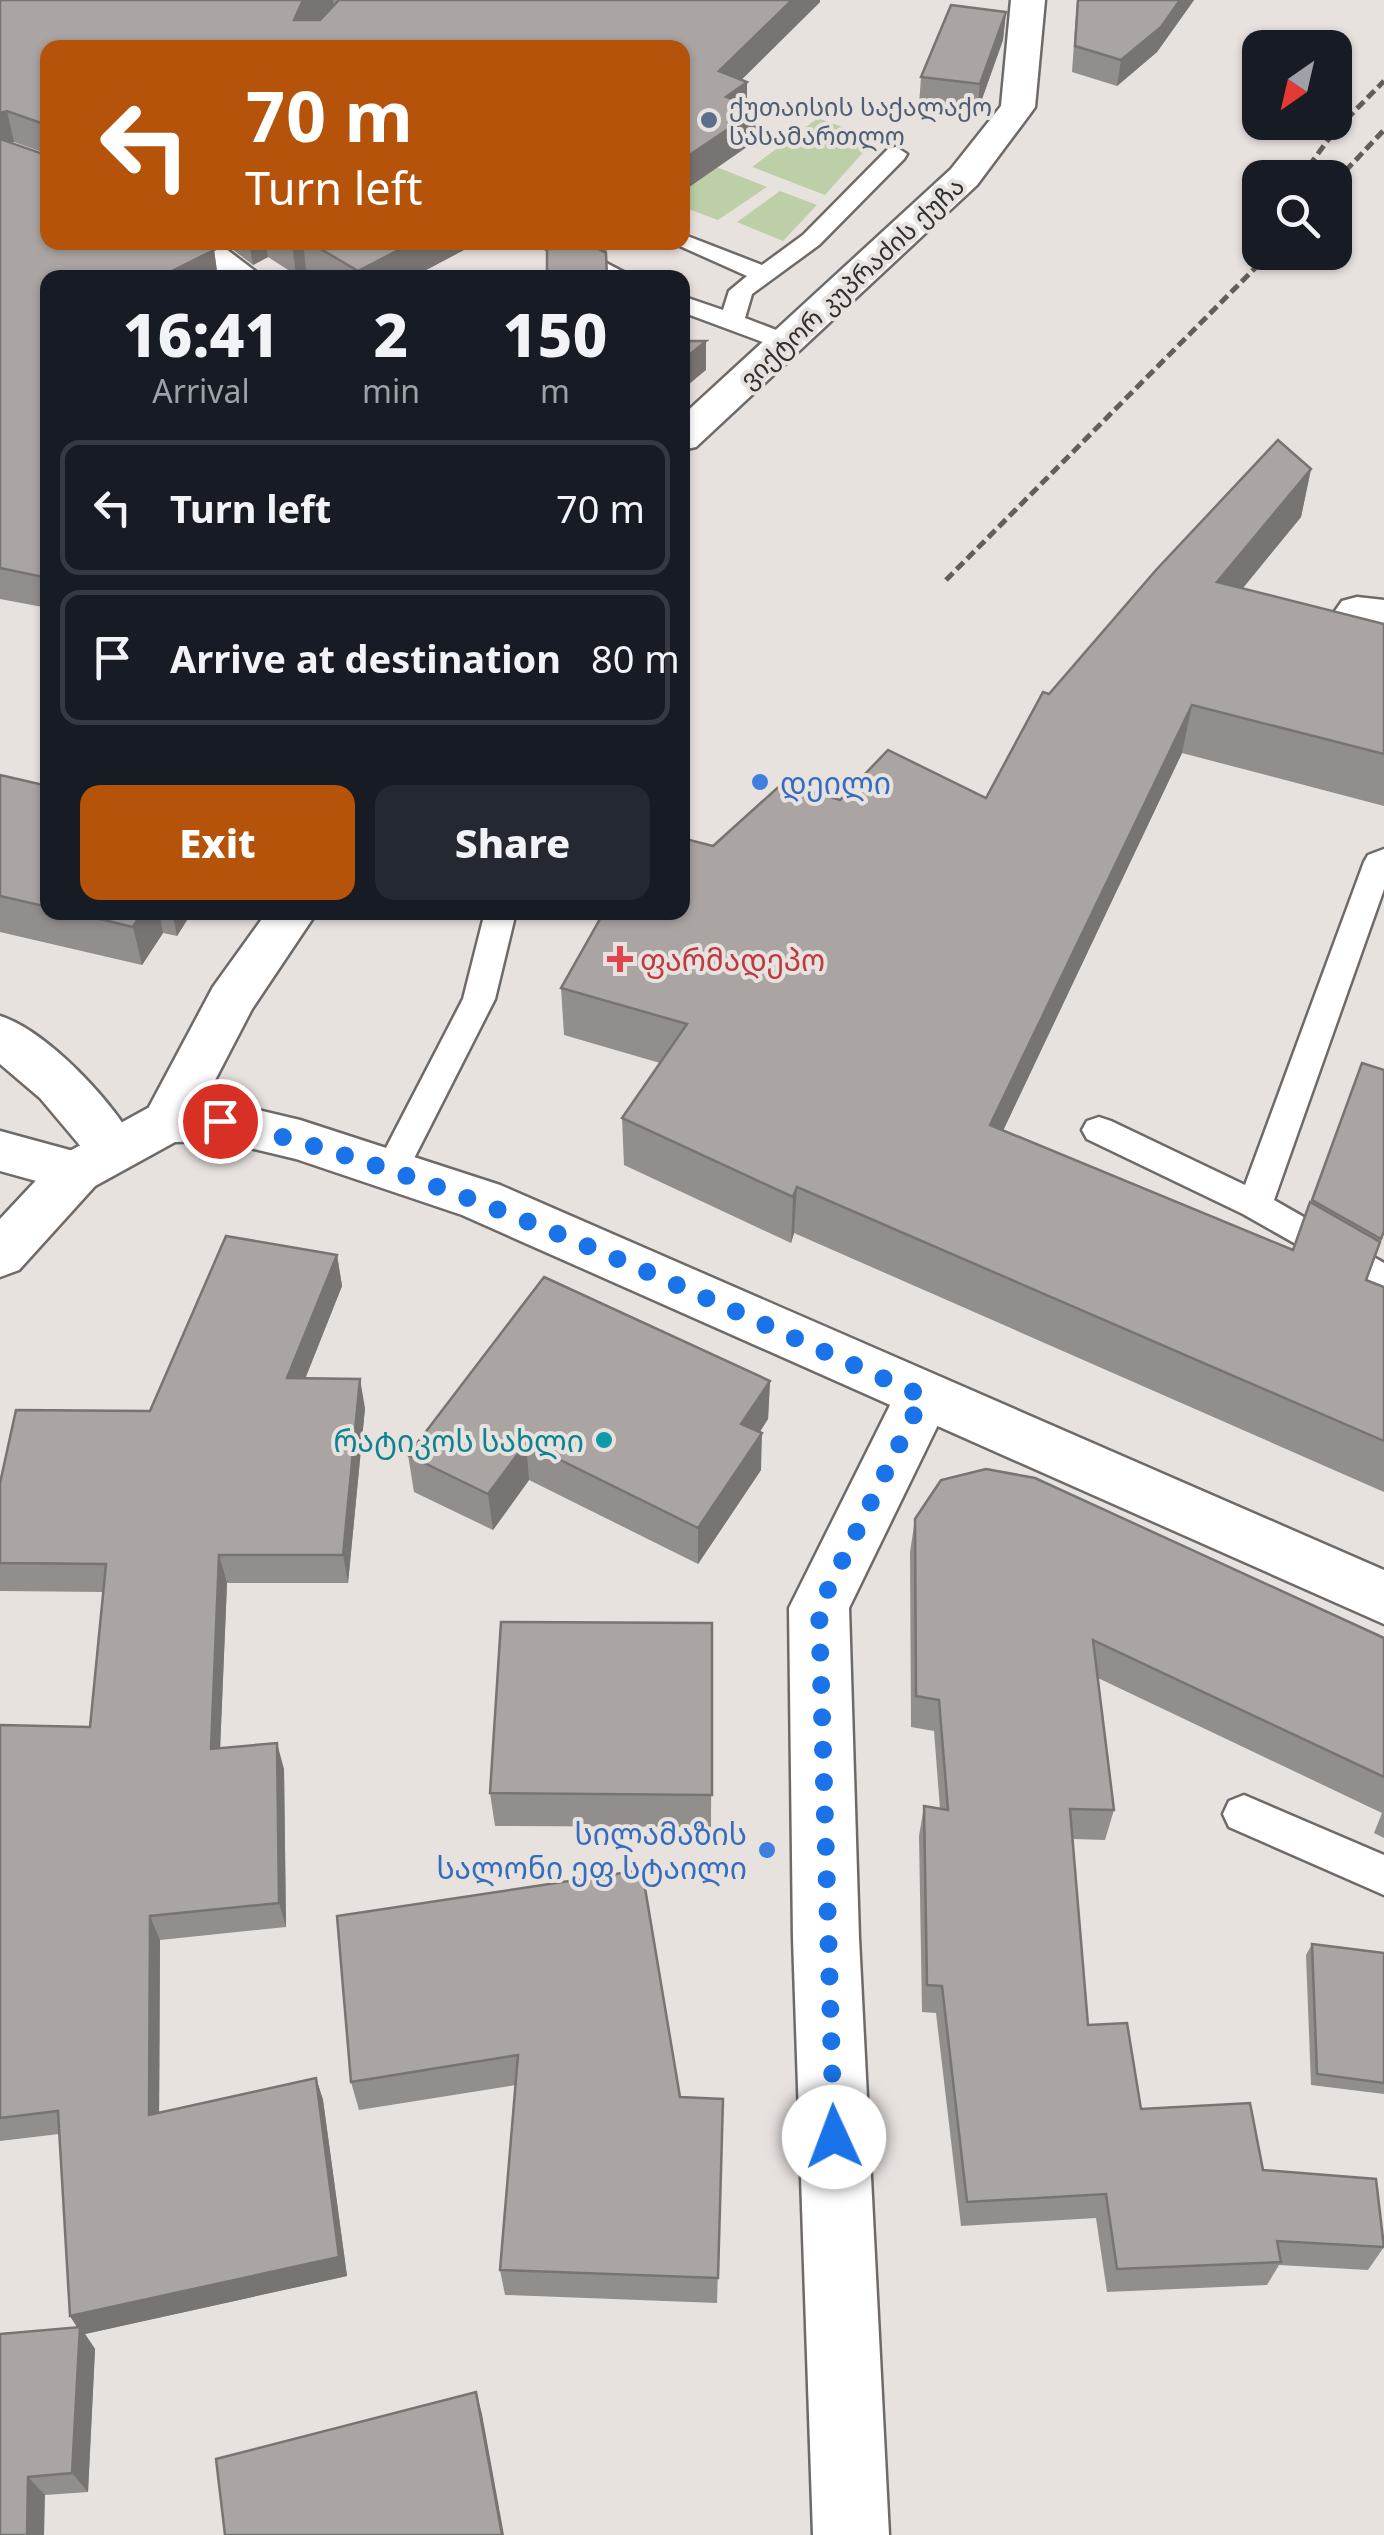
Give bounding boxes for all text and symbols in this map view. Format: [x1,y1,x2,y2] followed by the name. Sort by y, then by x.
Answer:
[1242,30,1352,140] north arrow
[1242,30,1352,270] map controls
[245,67,413,162] text: 70 m
[80,80,210,210] icon: left
[729,89,992,152] place label: ქუთაისის საქალაქო სასამართლო
[698,109,720,131] marker: ქუთაისის საქალაქო სასამართლო
[245,157,422,218] text: Turn left
[1242,160,1352,270] button: search
[731,169,971,395] street label: ვიქტორ კუპრაძის ქუჩა
[123,293,280,375] text: 16:41
[374,293,409,375] text: 2
[503,293,607,375] text: 150
[152,369,250,412] text: Arrival
[362,369,420,412] text: min
[540,369,570,412] text: m
[85,480,140,535] icon: left
[170,482,331,534] text: Turn left
[556,482,645,534] text: 70 m
[85,630,140,685] icon: arrive
[170,632,561,684] text: Arrive at destination
[591,632,680,684] text: 80 m
[780,762,891,803] place label: დეილი
[749,771,771,793] marker: დეილი
[80,785,355,900] button: Exit
[375,785,650,900] button: Share
[640,939,825,980] place label: ფარმადეპო
[609,948,631,970] marker: ფარმადეპო
[178,1079,263,1164] pin
[193,1094,248,1149] icon: arrive
[334,1420,584,1461] place label: რატიკოს სახლი
[593,1429,615,1451] marker: რატიკოს სახლი
[436,1813,747,1888] place label: სილამაზის სალონი ეფ სტაილი
[756,1839,778,1861] marker: სილამაზის სალონი ეფ სტაილი
[782,2085,886,2189] position arrow

